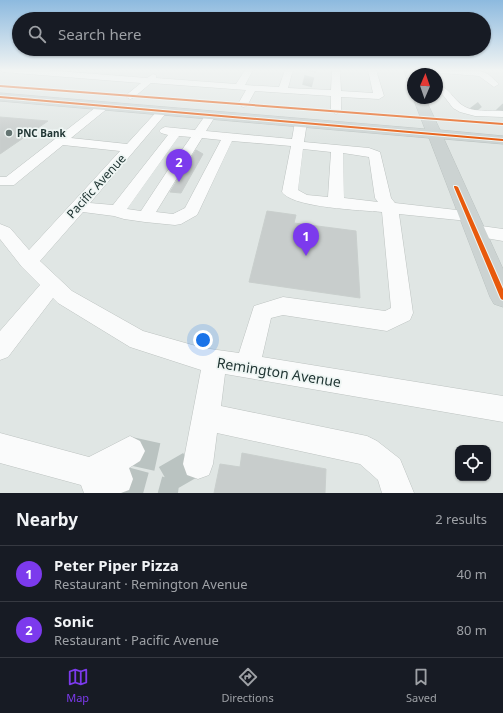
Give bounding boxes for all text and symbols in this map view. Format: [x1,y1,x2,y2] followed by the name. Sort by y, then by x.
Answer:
[12,12,491,56] search box
[26,23,48,45] icon: search
[58,24,141,44] text: Search here
[407,68,443,104] north arrow
[17,126,66,140] place label: PNC Bank
[4,128,14,138] marker: PNC Bank
[166,149,192,182] pin: 2
[63,150,130,222] street label: Pacific Avenue
[293,223,319,256] pin: 1
[193,330,213,350] your location
[216,353,343,391] street label: Remington Avenue
[455,445,491,481] map controls
[455,445,491,481] button: locate
[16,508,78,531] text: Nearby
[435,510,487,528] text: 2 results
[54,555,179,575] text: Peter Piper Pizza
[25,565,33,583] text: 1
[457,565,487,583] text: 40 m
[54,575,248,593] text: Restaurant · Remington Avenue
[54,611,94,631] text: Sonic
[25,621,33,639] text: 2
[457,621,487,639] text: 80 m
[54,631,219,649] text: Restaurant · Pacific Avenue
[66,666,89,705] tab: Map
[221,666,274,705] tab: Directions
[406,666,437,705] tab: Saved

